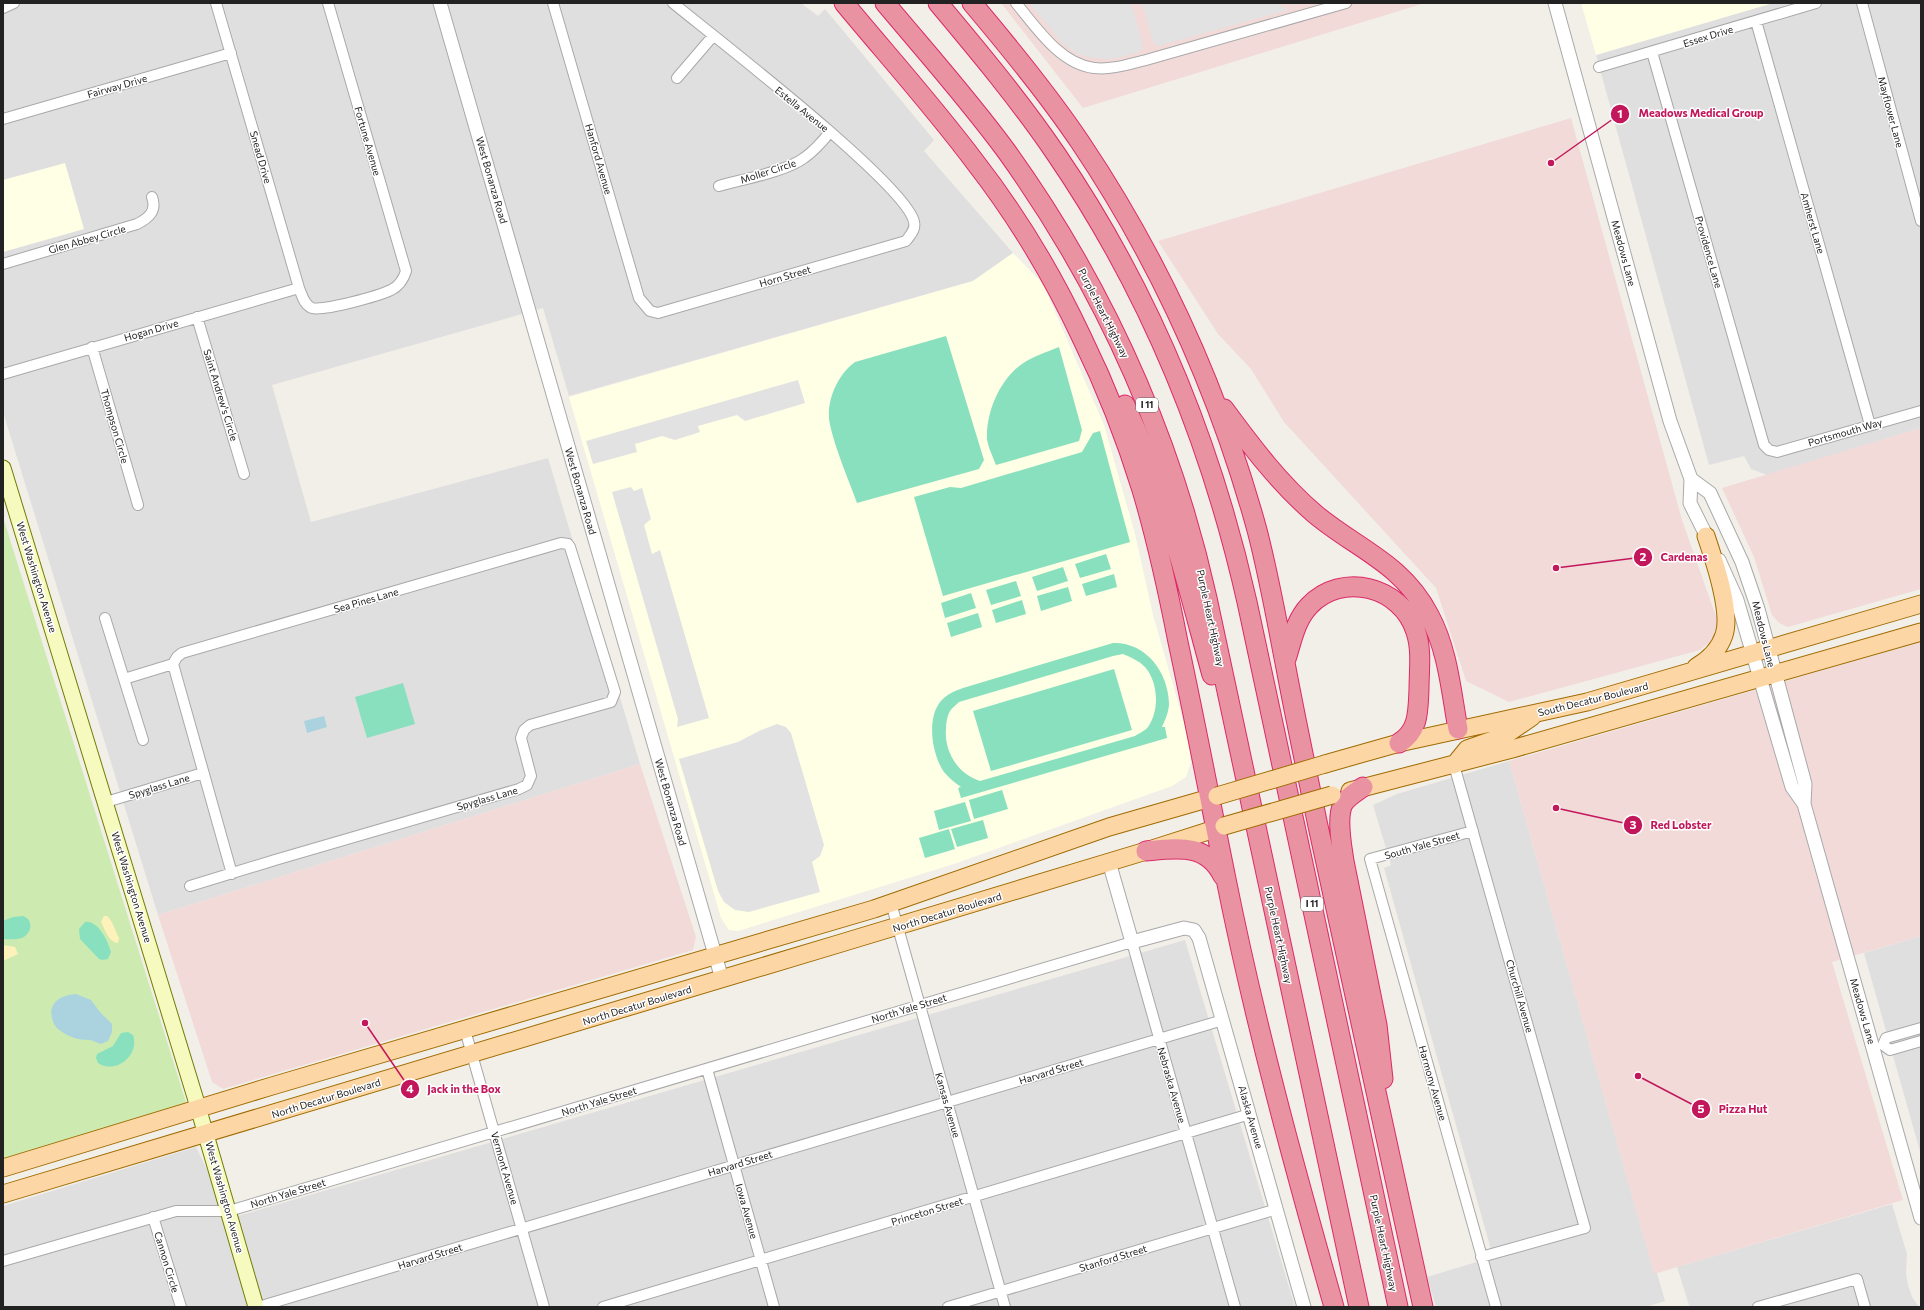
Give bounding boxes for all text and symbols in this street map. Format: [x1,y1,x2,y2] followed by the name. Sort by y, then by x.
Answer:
[1682,23,1734,49] street label: Essex Drive
[86,72,148,100] street label: Fairway Drive
[1876,75,1906,149] street label: Mayflower Lane
[773,84,831,134] street label: Estella Avenue
[1610,102,1771,125] callout: Meadows Medical Group
[352,105,384,177] street label: Fortune Avenue
[1617,106,1623,120] text: 1
[1639,106,1764,119] text: Meadows Medical Group
[583,122,615,196] street label: Hanford Avenue
[248,129,274,185] street label: Snead Drive
[474,135,510,225] street label: West Bonanza Road
[739,156,797,186] street label: Moller Circle
[1799,191,1827,255] street label: Amherst Lane
[1693,215,1725,289] street label: Providence Lane
[1609,219,1639,287] street label: Meadows Lane
[47,222,127,256] street label: Glen Abbey Circle
[758,263,812,289] street label: Horn Street
[1076,266,1132,360] street label: Purple Heart Highway
[122,317,180,343] street label: Hogan Drive
[201,348,241,442] street label: Saint Andrew's Circle
[99,387,131,465] street label: Thompson Circle
[1136,398,1158,412] road number: I 11
[1806,416,1884,448] street label: Portsmouth Way
[563,446,599,536] street label: West Bonanza Road
[14,520,60,634] street label: West Washington Avenue
[1633,545,1716,568] callout: Cardenas
[1640,549,1647,563] text: 2
[1660,550,1708,563] text: Cardenas
[1195,568,1227,668] street label: Purple Heart Highway
[332,585,400,615] street label: Sea Pines Lane
[1750,600,1778,668] street label: Meadows Lane
[1537,679,1650,719] street label: South Decatur Boulevard
[653,757,689,847] street label: West Bonanza Road
[127,771,191,801] street label: Spyglass Lane
[455,784,519,812] street label: Spyglass Lane
[1623,814,1720,837] callout: Red Lobster
[1630,817,1637,831] text: 3
[1651,818,1712,831] text: Red Lobster
[1383,828,1461,862] street label: South Yale Street
[109,830,155,944] street label: West Washington Avenue
[1263,885,1295,985] street label: Purple Heart Highway
[891,890,1003,934] street label: North Decatur Boulevard
[1301,897,1323,911] road number: I 11
[1504,958,1536,1034] street label: Churchill Avenue
[1848,977,1878,1045] street label: Meadows Lane
[581,983,693,1027] street label: North Decatur Boulevard
[870,991,948,1025] street label: North Yale Street
[1417,1044,1449,1122] street label: Harmony Avenue
[1155,1046,1189,1124] street label: Nebraska Avenue
[1017,1056,1085,1086] street label: Harvard Street
[933,1071,963,1139] street label: Kansas Avenue
[270,1076,382,1120] street label: North Decatur Boulevard
[400,1078,509,1101] callout: Jack in the Box
[406,1081,414,1095] text: 4
[427,1082,501,1096] text: Jack in the Box
[560,1084,638,1118] street label: North Yale Street
[1236,1084,1266,1150] street label: Alaska Avenue
[1691,1097,1775,1120] callout: Pizza Hut
[1698,1101,1705,1115] text: 5
[1719,1102,1768,1115] text: Pizza Hut
[489,1130,521,1206] street label: Vermont Avenue
[203,1140,247,1254] street label: West Washington Avenue
[706,1148,774,1178] street label: Harvard Street
[249,1176,327,1210] street label: North Yale Street
[733,1182,761,1240] street label: Iowa Avenue
[1368,1193,1400,1293] street label: Purple Heart Highway
[890,1194,964,1228] street label: Princeton Street
[152,1230,182,1294] street label: Cannon Circle
[396,1241,464,1271] street label: Harvard Street
[1078,1242,1148,1274] street label: Stanford Street

